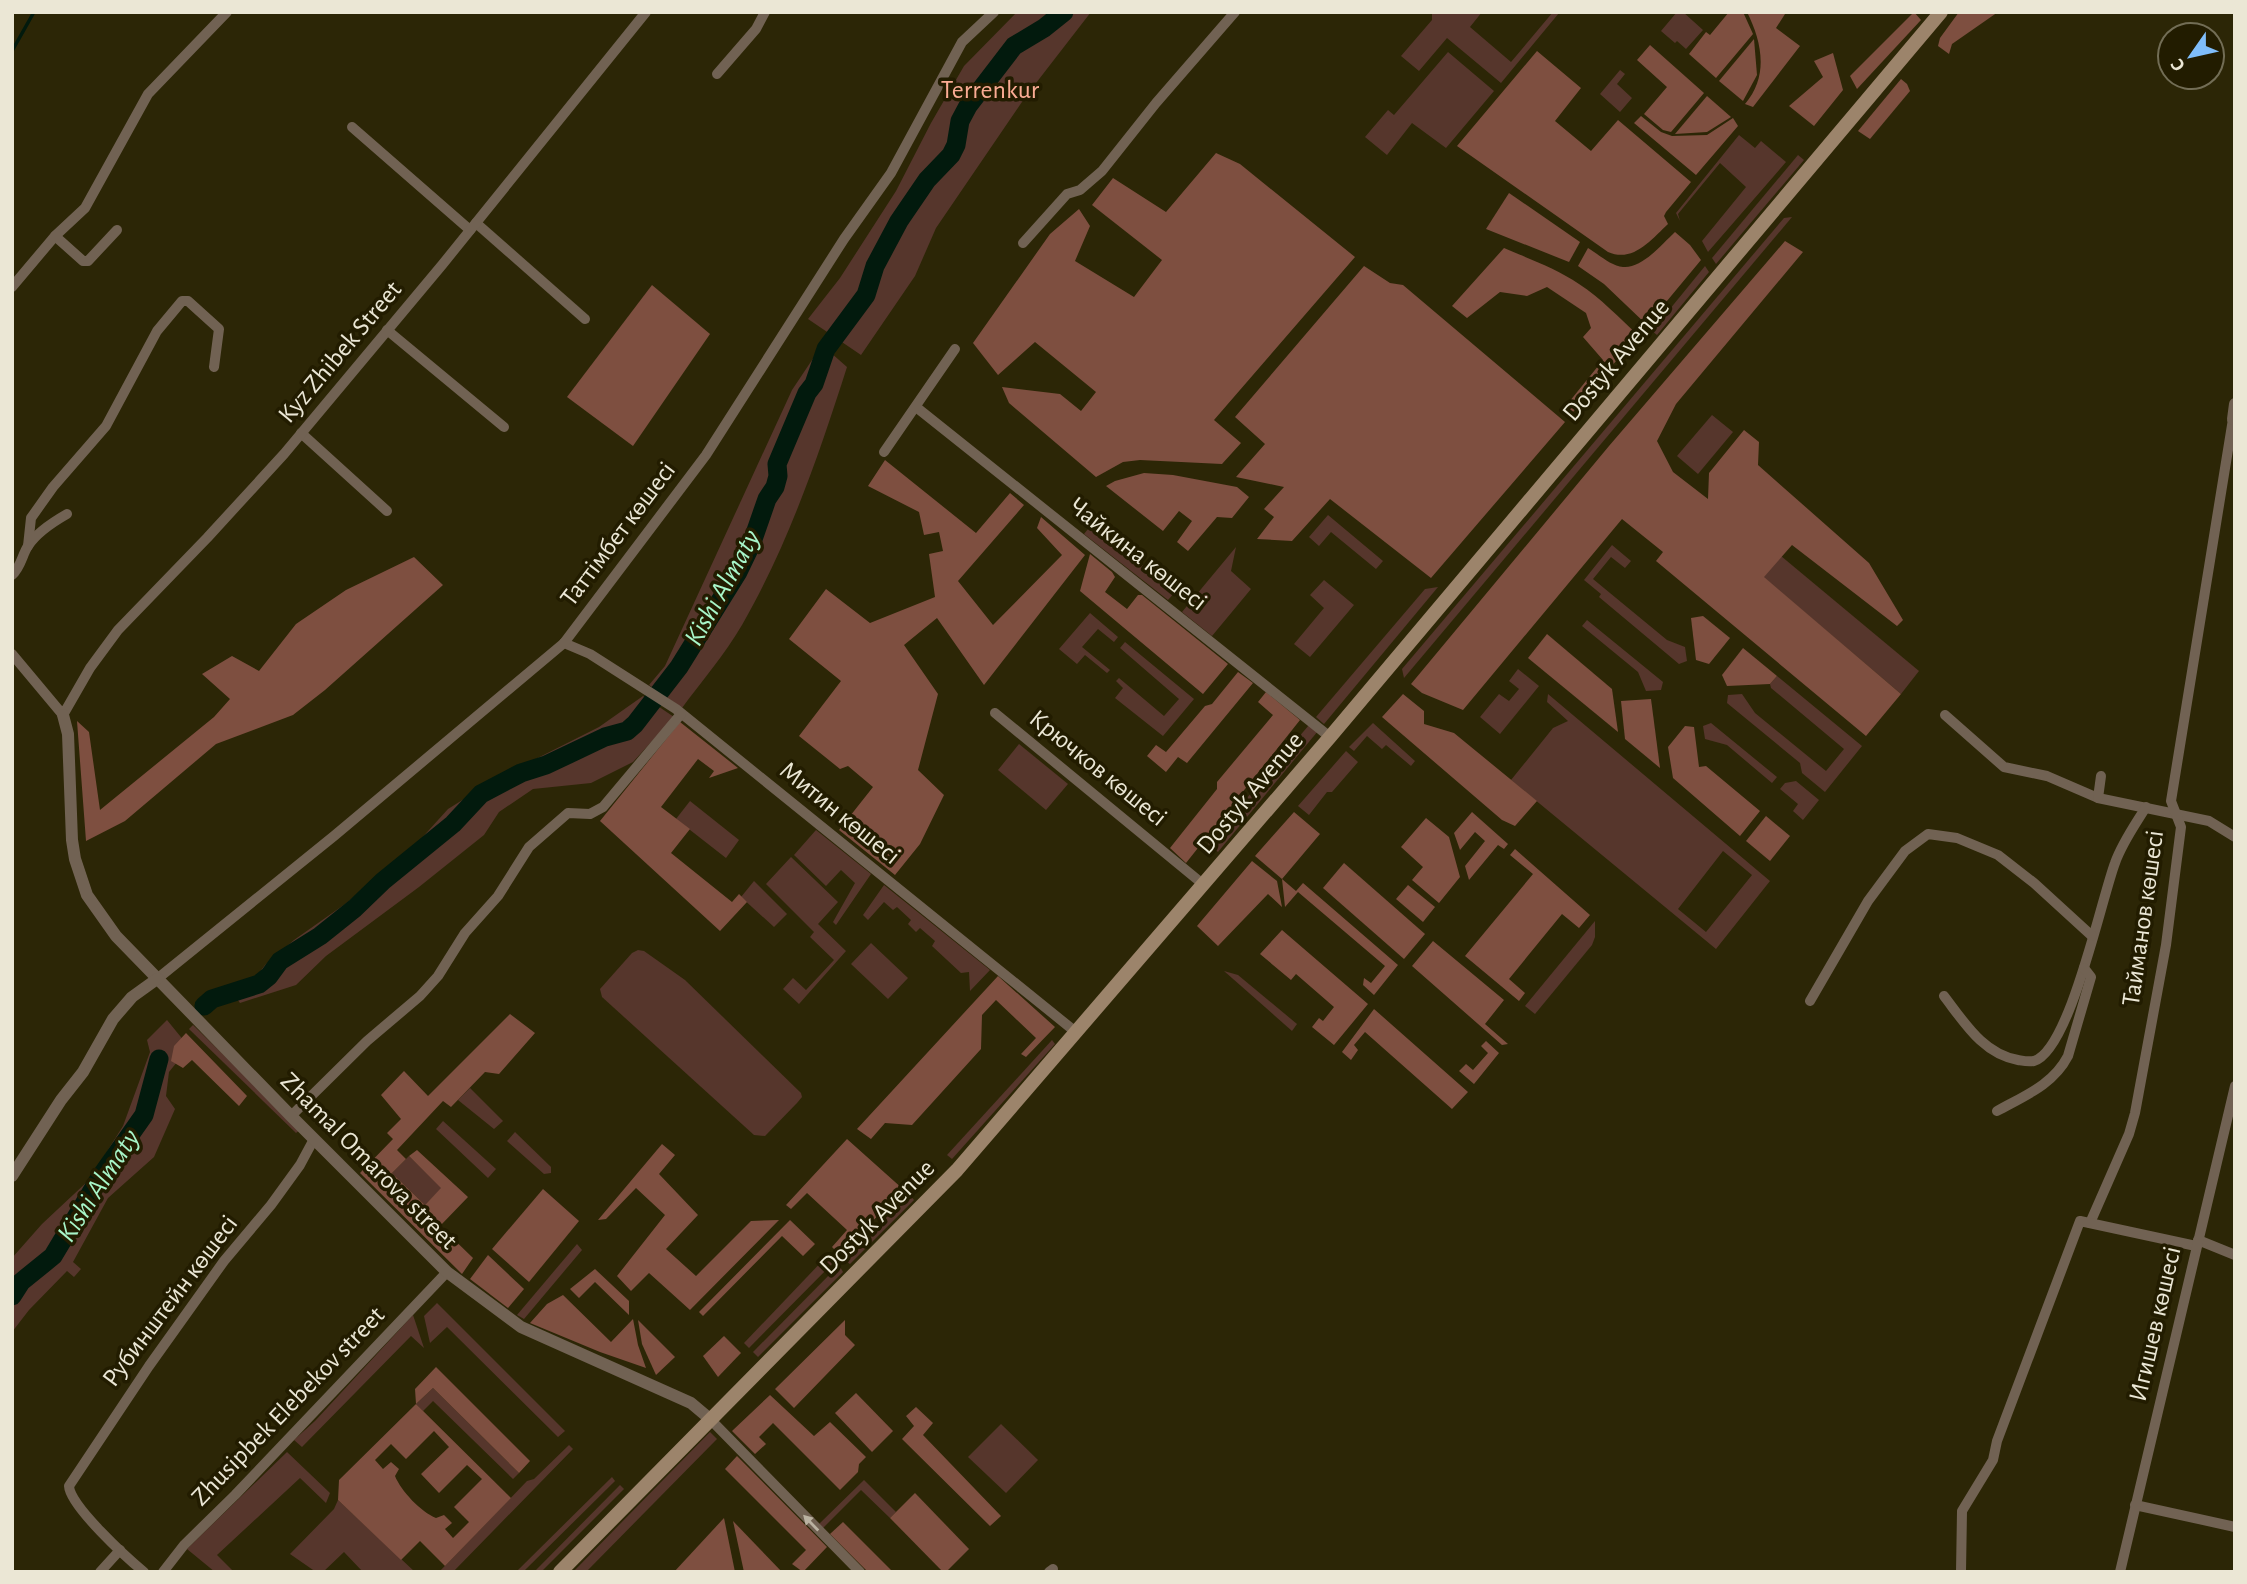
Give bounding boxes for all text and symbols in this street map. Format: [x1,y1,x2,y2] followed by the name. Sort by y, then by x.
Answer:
[2156,21,2226,91] north arrow
[2167,55,2189,74] text: С
[941,77,1040,103] park label: Terrenkur
[274,276,406,428] street label: Kyz Zhibek Street
[1558,294,1674,426] street label: Dostyk Avenue
[556,457,680,611] street label: Таттімбет көшесі
[1064,492,1212,616] street label: Чайкина көшесі
[680,525,766,651] water label: Kіshі Almaty
[1024,705,1172,831] street label: Крючков көшесі
[1192,727,1308,859] street label: Dostyk Avenue
[775,757,905,869] street label: Митин көшесі
[2118,829,2168,1007] street label: Тайманов көшесі
[276,1068,462,1254] street label: Zhamal Omarova street
[52,1124,146,1247] water label: Kіshі Almaty
[815,1155,939,1279] street label: Dostyk Avenue
[97,1211,243,1391] street label: Рубинштейн көшесі
[2125,1244,2185,1404] street label: Игишев көшесі
[187,1302,389,1510] street label: Zhusipbek Elebekov street
[803,1515,820,1532] one-way arrow

